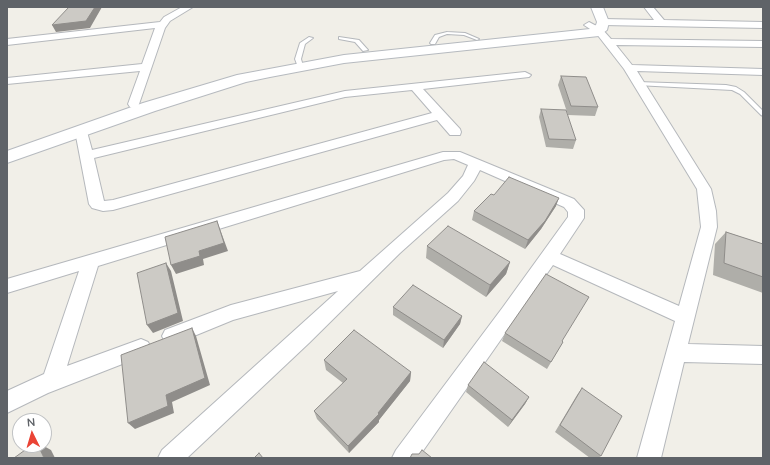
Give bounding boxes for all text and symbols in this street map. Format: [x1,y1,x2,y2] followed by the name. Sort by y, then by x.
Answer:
[12,413,52,453] north arrow
[26,415,36,429] text: N

